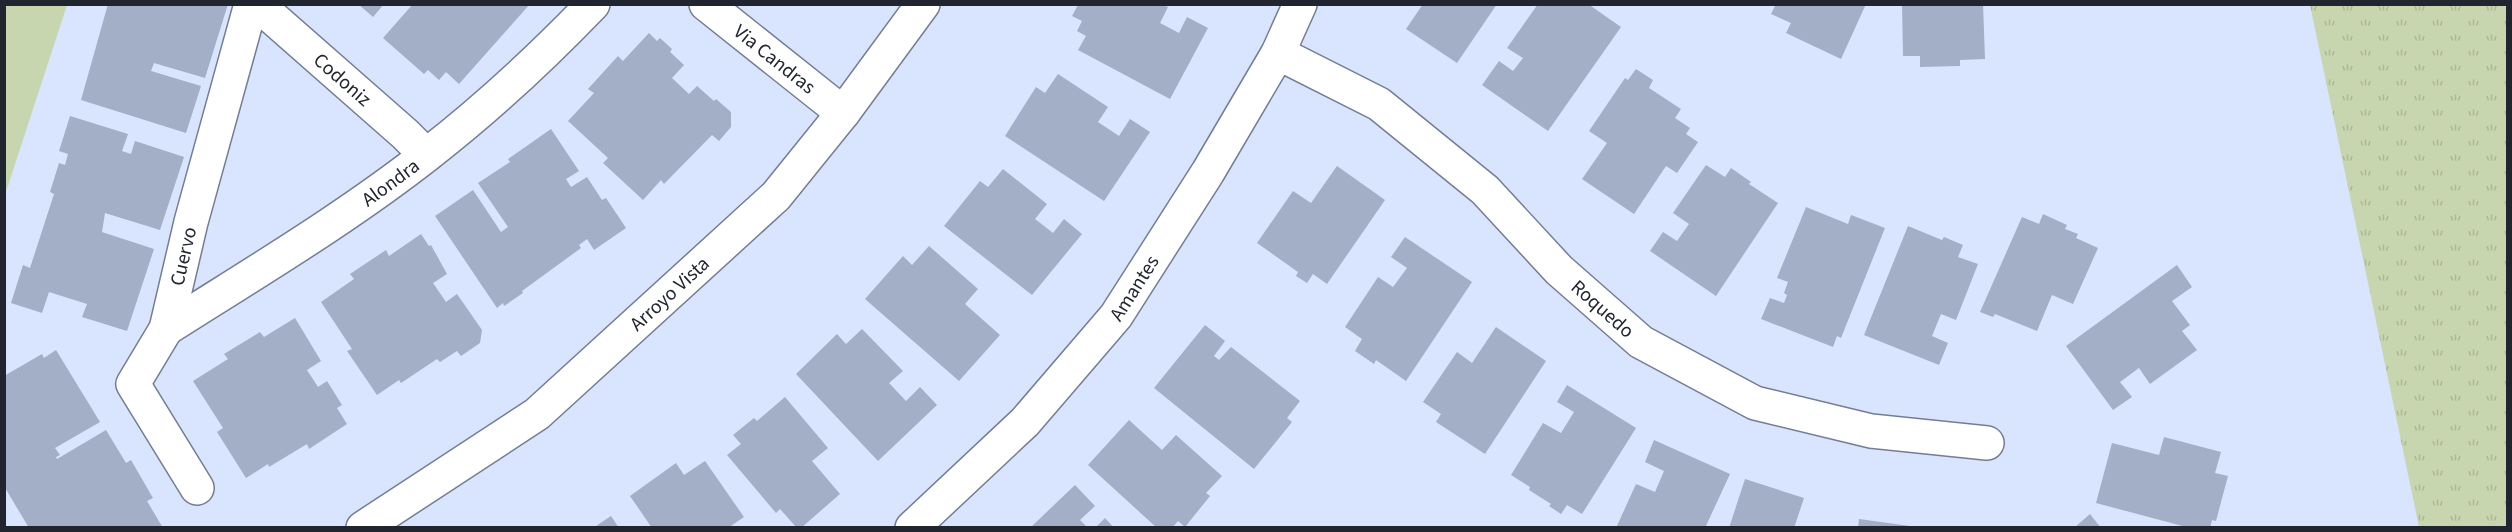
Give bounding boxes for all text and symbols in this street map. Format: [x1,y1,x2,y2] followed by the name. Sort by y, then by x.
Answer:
[727,18,821,101] street label: Via Candras
[307,47,377,113] street label: Codoniz
[356,153,426,214] street label: Alondra
[164,224,204,289] street label: Cuervo
[624,250,716,338] street label: Arroyo Vista
[1103,250,1166,327] street label: Amantes
[1564,274,1640,345] street label: Roquedo

